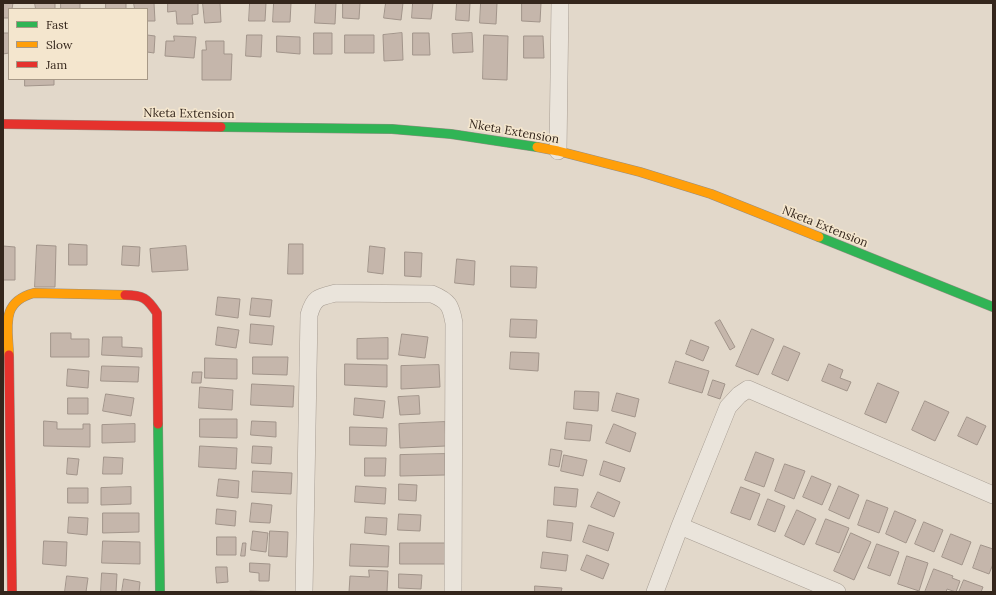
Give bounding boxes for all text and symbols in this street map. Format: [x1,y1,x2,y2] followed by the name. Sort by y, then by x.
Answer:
[8,8,148,80] legend
[46,17,69,32] text: Fast
[46,37,73,52] text: Slow
[46,57,67,72] text: Jam
[143,106,235,122] street label: Nketa Extension
[468,117,560,147] street label: Nketa Extension
[780,203,870,251] street label: Nketa Extension

